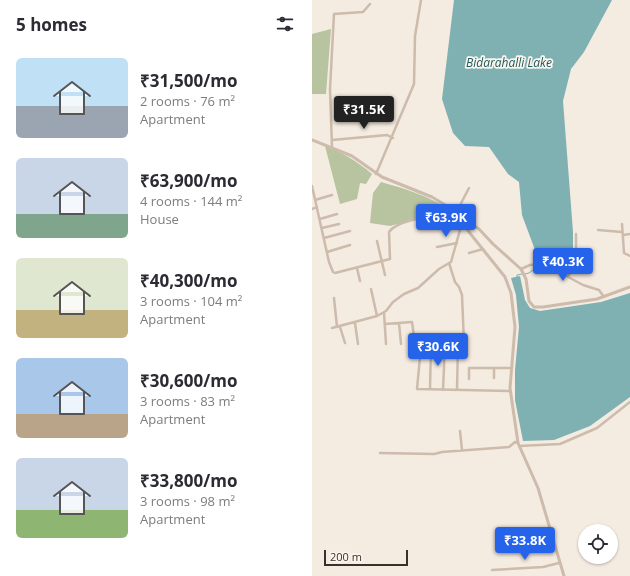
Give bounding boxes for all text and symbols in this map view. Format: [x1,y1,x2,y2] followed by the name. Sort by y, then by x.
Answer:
[16,13,87,36] text: 5 homes
[274,13,296,35] icon: filters
[466,54,552,71] water label: Bidarahalli Lake
[140,69,237,92] text: ₹31,500/mo
[48,74,96,122] icon: home
[140,92,235,110] text: 2 rooms · 76 m²
[331,96,397,130] pin: ₹31.5K
[343,100,385,118] text: ₹31.5K
[140,110,205,128] text: Apartment
[140,169,237,192] text: ₹63,900/mo
[48,174,96,222] icon: home
[140,192,242,210] text: 4 rooms · 144 m²
[413,204,479,238] pin: ₹63.9K
[425,208,467,226] text: ₹63.9K
[140,210,179,228] text: House
[530,248,596,282] pin: ₹40.3K
[542,252,584,270] text: ₹40.3K
[140,269,237,292] text: ₹40,300/mo
[48,274,96,322] icon: home
[140,292,242,310] text: 3 rooms · 104 m²
[140,310,205,328] text: Apartment
[405,333,471,367] pin: ₹30.6K
[417,337,459,355] text: ₹30.6K
[140,369,237,392] text: ₹30,600/mo
[48,374,96,422] icon: home
[140,392,235,410] text: 3 rooms · 83 m²
[140,410,205,428] text: Apartment
[140,469,237,492] text: ₹33,800/mo
[48,474,96,522] icon: home
[140,492,235,510] text: 3 rooms · 98 m²
[140,510,205,528] text: Apartment
[578,524,618,564] map controls
[578,524,618,564] button: locate
[492,527,558,561] pin: ₹33.8K
[504,531,546,549] text: ₹33.8K
[324,548,408,567] scale bar
[330,549,362,564] text: 200 m

